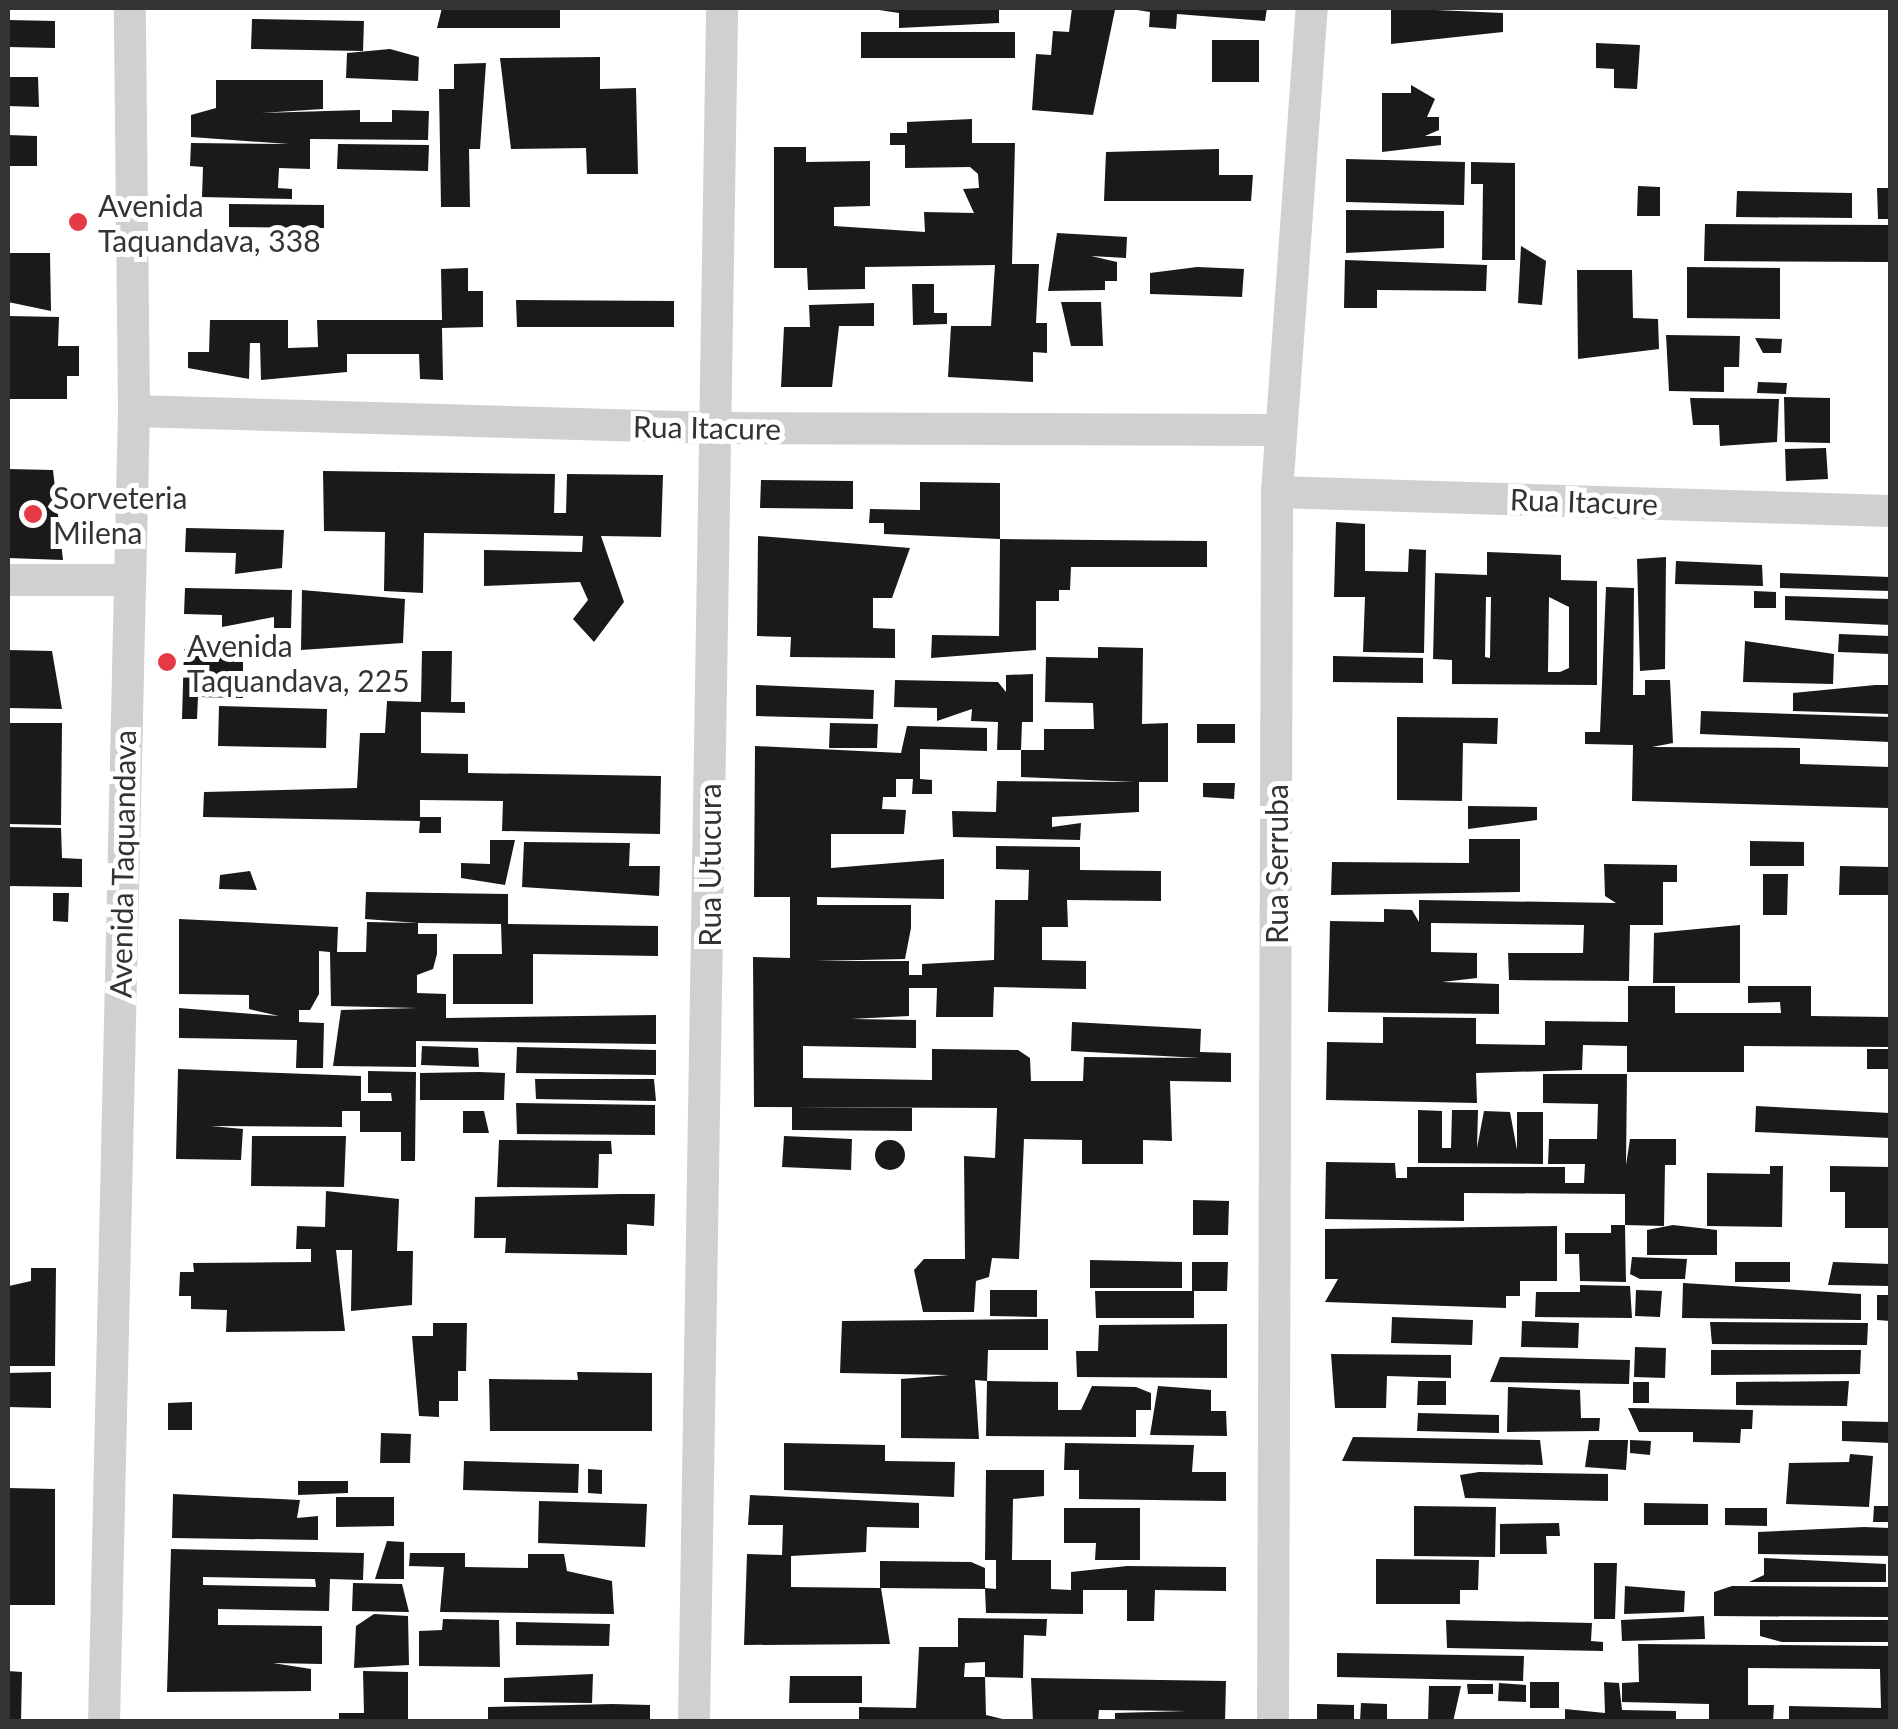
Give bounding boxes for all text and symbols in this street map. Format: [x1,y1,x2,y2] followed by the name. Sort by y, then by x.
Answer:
[98,187,321,258] place label: Avenida Taquandava, 338
[67,211,89,233] marker: Avenida Taquandava, 338
[633,408,781,446] street label: Rua Itacure
[53,479,187,550] place label: Sorveteria Milena
[1509,480,1659,522] street label: Rua Itacure
[22,503,44,525] marker: Sorveteria Milena
[187,627,410,698] place label: Avenida Taquandava, 225
[156,651,178,673] marker: Avenida Taquandava, 225
[102,729,142,999] street label: Avenida Taquandava
[691,783,727,947] street label: Rua Utucura
[1258,784,1294,944] street label: Rua Serruba

